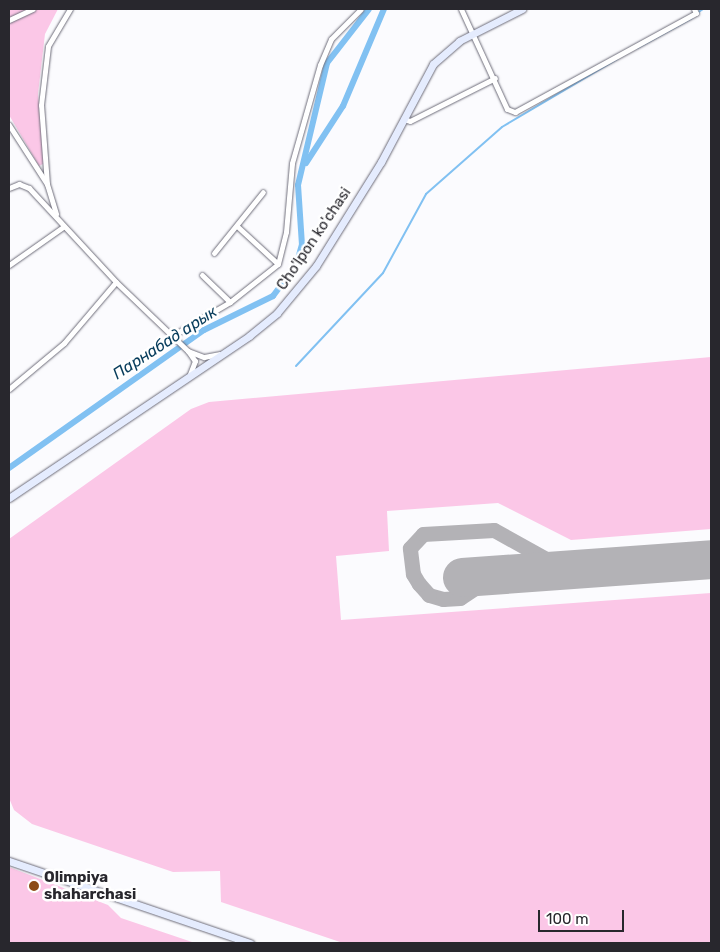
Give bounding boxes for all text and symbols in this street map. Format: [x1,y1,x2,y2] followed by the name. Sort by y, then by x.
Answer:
[273,184,355,294] street label: Cho'lpon ko'chasi
[109,302,221,384] water label: Парнабад арык
[44,868,136,903] place label: Olimpiya shaharchasi
[28,880,40,892] marker: Olimpiya shaharchasi
[540,900,626,932] scale bar
[546,910,588,928] text: 100 m

